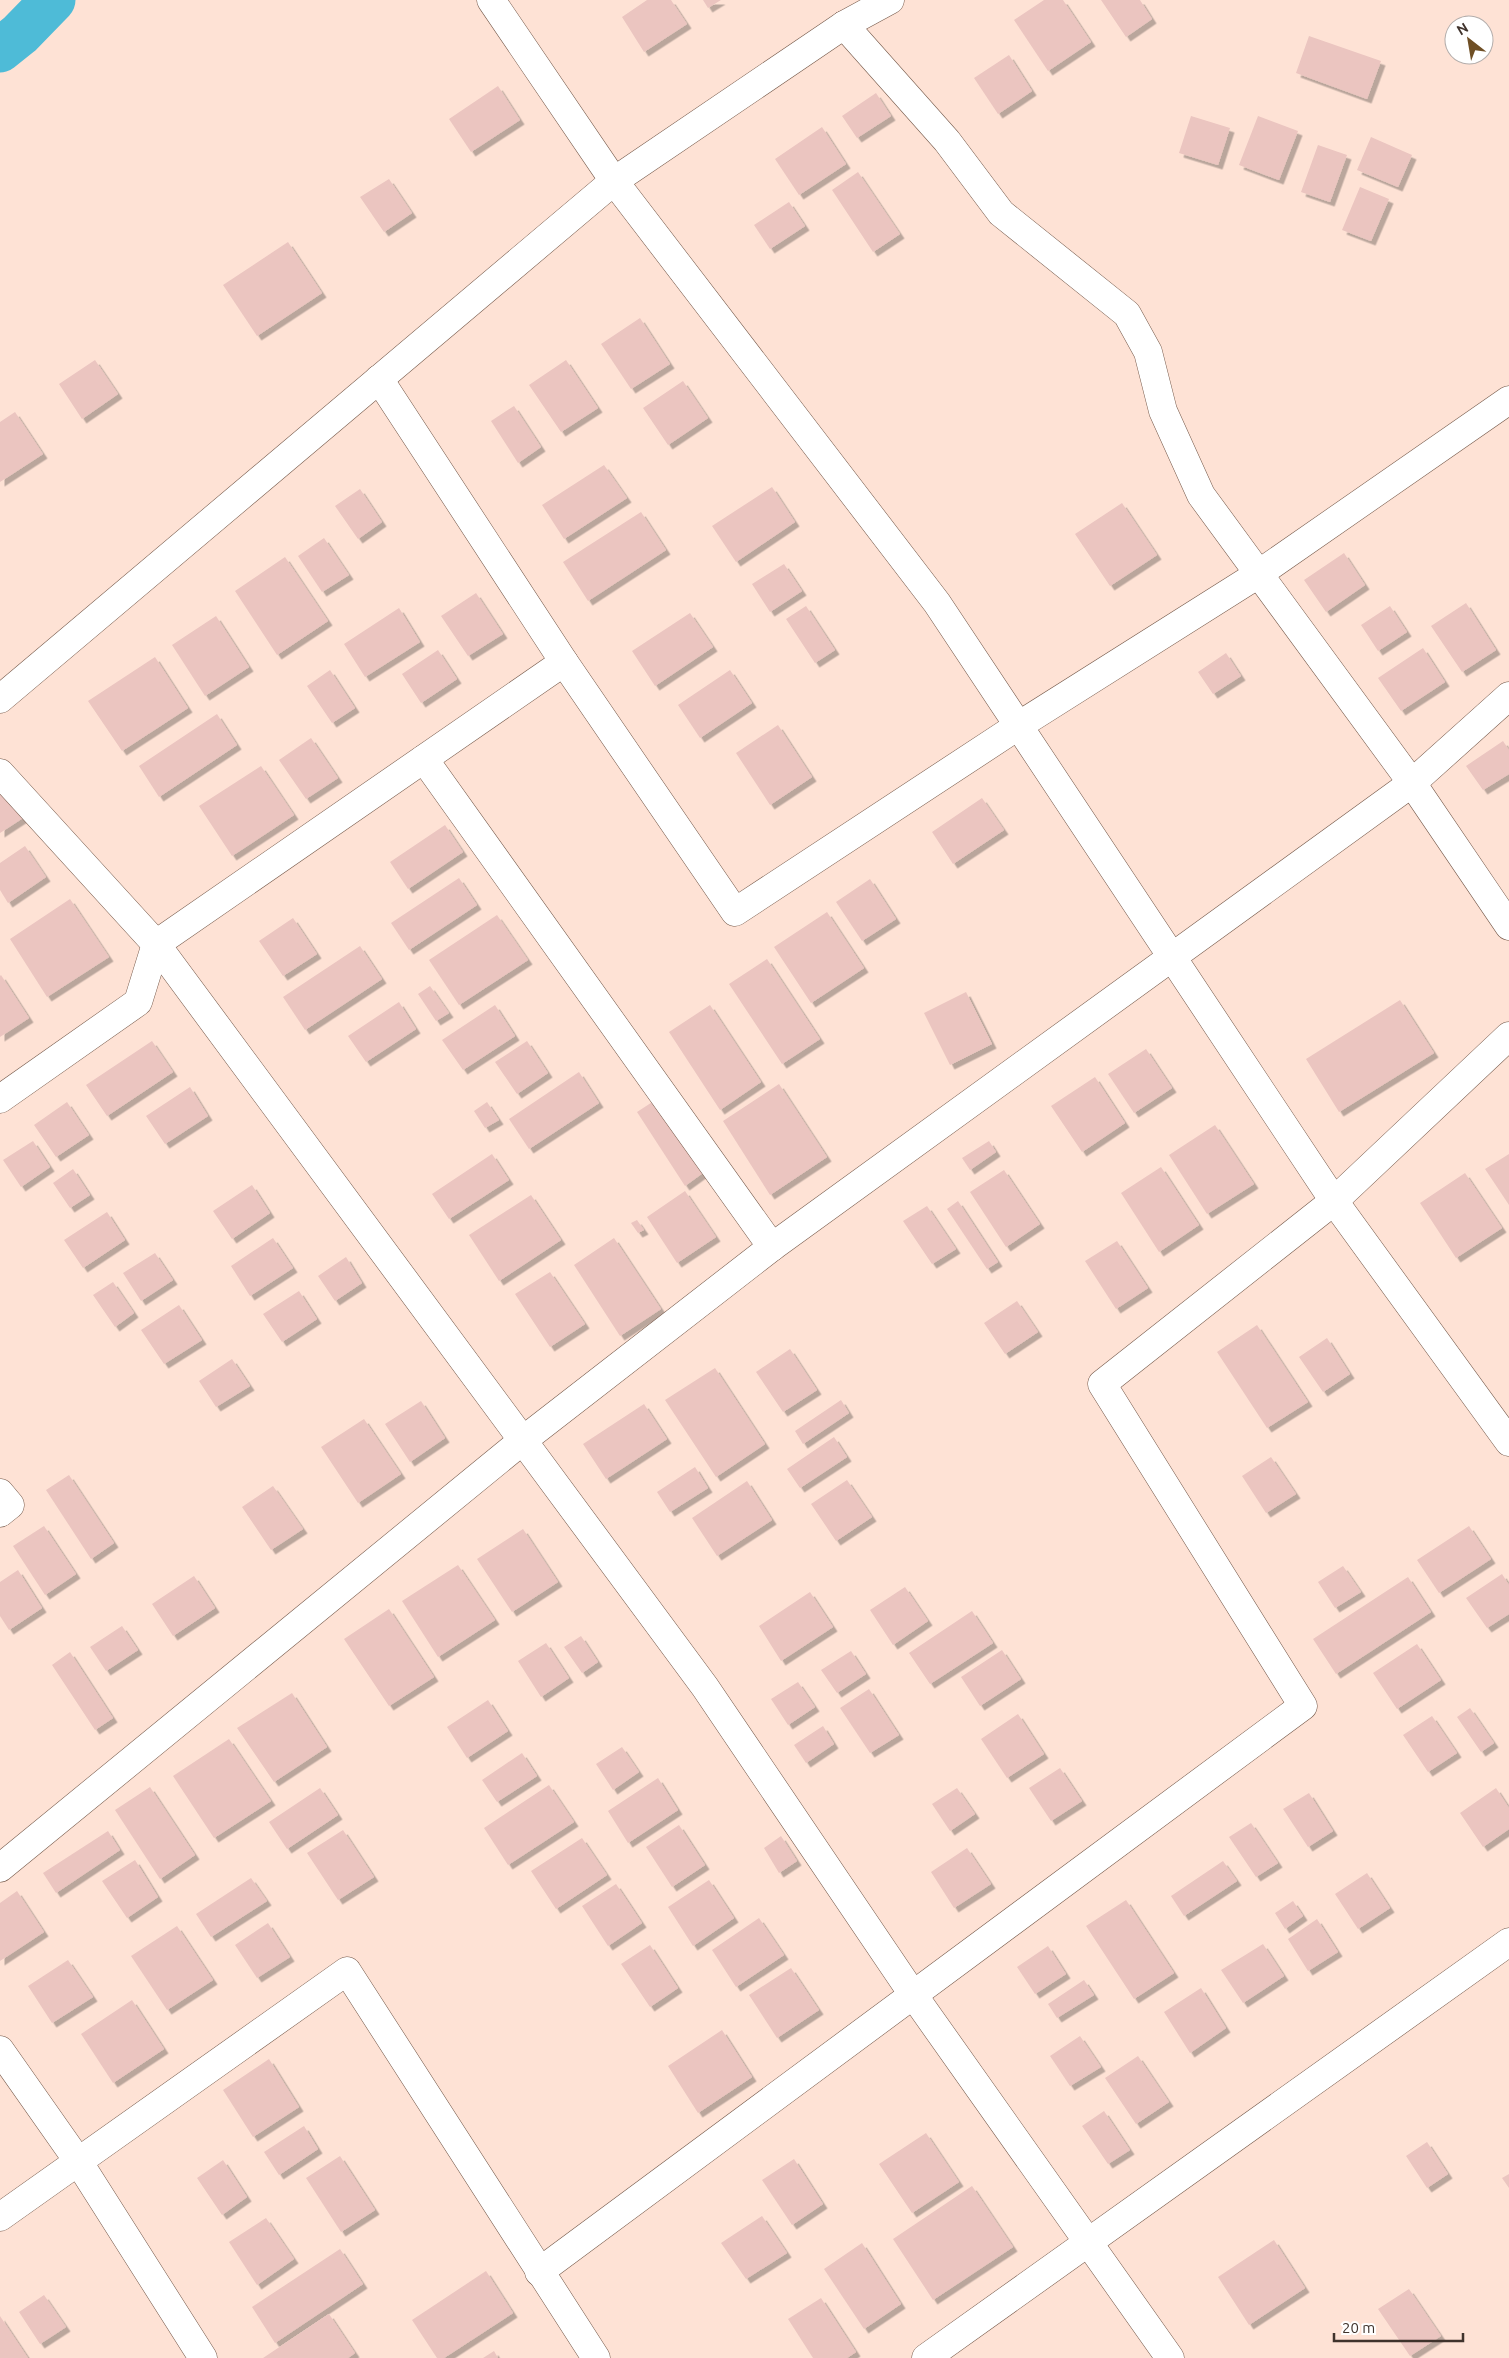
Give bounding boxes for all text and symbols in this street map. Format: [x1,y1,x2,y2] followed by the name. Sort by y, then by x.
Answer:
[1444,15,1494,65] north arrow
[1454,19,1471,38] text: N
[1334,2310,1463,2342] scale bar
[1342,2319,1375,2336] text: 20 m

